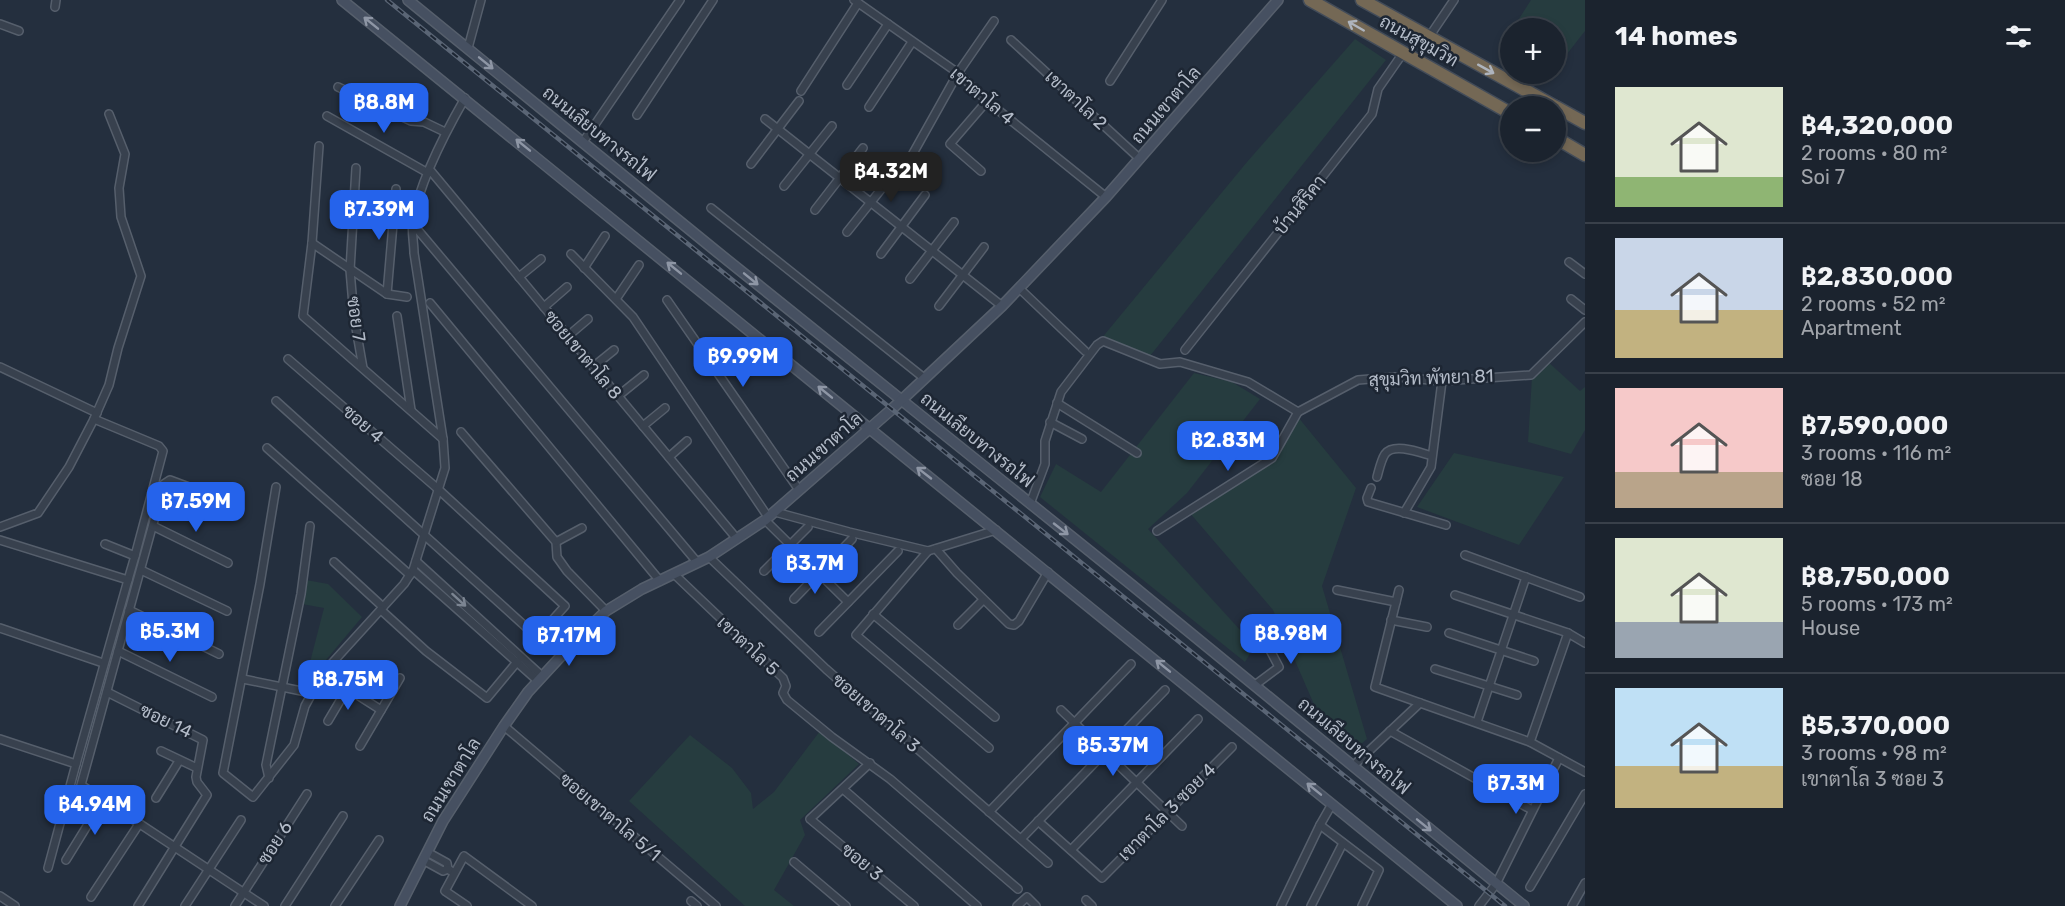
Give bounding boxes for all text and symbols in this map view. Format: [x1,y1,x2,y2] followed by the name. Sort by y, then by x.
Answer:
[1375,10,1462,72] street label: ถนนสุขุมวิท
[363,16,379,29] one-way arrow
[1500,18,1566,162] map controls
[1500,18,1566,84] button: +
[1348,20,1365,32] one-way arrow
[2002,20,2035,53] icon: filters
[1615,21,1738,52] text: 14 homes
[478,57,494,70] one-way arrow
[945,61,1020,129] street label: เขาตาโล 4
[1125,61,1206,148] street label: ถนนเขาตาโล
[1477,63,1494,75] one-way arrow
[1040,64,1113,134] street label: เขาตาโล 2
[538,80,661,186] street label: ถนนเลียบทางรถไฟ
[342,83,426,134] pin: ฿8.8M
[353,90,415,114] text: ฿8.8M
[1500,96,1566,162] button: −
[1801,110,1953,141] text: ฿4,320,000
[1663,111,1735,183] icon: home
[515,139,531,152] one-way arrow
[1801,141,1947,165] text: 2 rooms · 80 m²
[842,152,940,203] pin: ฿4.32M
[854,159,928,183] text: ฿4.32M
[1801,165,1845,189] text: Soi 7
[1268,170,1331,239] street label: บ้านสิริคา
[330,190,428,241] pin: ฿7.39M
[344,197,414,221] text: ฿7.39M
[667,261,682,275] one-way arrow
[1801,261,1953,292] text: ฿2,830,000
[1663,262,1735,334] icon: home
[743,273,759,286] one-way arrow
[1801,292,1946,316] text: 2 rooms · 52 m²
[342,295,370,343] street label: ซอย 7
[539,305,628,404] street label: ซอยเขาตาโล 8
[1801,316,1902,340] text: Apartment
[694,337,792,388] pin: ฿9.99M
[708,344,778,368] text: ฿9.99M
[1368,365,1494,392] street label: สุขุมวิท พัทยา 81
[817,386,833,399] one-way arrow
[916,386,1039,492] street label: ถนนเลียบทางรถไฟ
[338,400,388,448] street label: ซอย 4
[780,406,867,487] street label: ถนนเขาตาโล
[1801,410,1948,441] text: ฿7,590,000
[1663,412,1735,484] icon: home
[1179,421,1277,472] pin: ฿2.83M
[1191,428,1265,452] text: ฿2.83M
[1801,441,1951,465] text: 3 rooms · 116 m²
[917,466,933,479] one-way arrow
[1801,467,1863,491] text: ซอย 18
[147,482,245,533] pin: ฿7.59M
[161,489,231,513] text: ฿7.59M
[1053,522,1069,535] one-way arrow
[773,544,857,595] pin: ฿3.7M
[786,551,844,575] text: ฿3.7M
[1801,561,1950,592] text: ฿8,750,000
[1663,562,1735,634] icon: home
[1801,592,1953,616] text: 5 rooms · 173 m²
[452,593,467,607] one-way arrow
[712,610,785,680] street label: เขาตาโล 5
[128,612,212,663] pin: ฿5.3M
[1242,614,1340,665] pin: ฿8.98M
[520,616,618,667] pin: ฿7.17M
[1801,616,1860,640] text: House
[140,619,200,643] text: ฿5.3M
[1254,621,1328,645] text: ฿8.98M
[537,623,601,647] text: ฿7.17M
[299,660,397,711] pin: ฿8.75M
[1155,660,1171,673] one-way arrow
[312,667,384,691] text: ฿8.75M
[828,667,926,757] street label: ซอยเขาตาโล 3
[1294,691,1416,799] street label: ถนนเลียบทางรถไฟ
[136,699,196,743] street label: ซอย 14
[1801,710,1950,741] text: ฿5,370,000
[1663,712,1735,784] icon: home
[1064,726,1162,777] pin: ฿5.37M
[415,733,486,826] street label: ถนนเขาตาโล
[1077,733,1149,757] text: ฿5.37M
[1801,741,1947,765] text: 3 rooms · 98 m²
[1112,757,1220,865] street label: เขาตาโล 3 ซอย 4
[1474,764,1558,815] pin: ฿7.3M
[555,767,666,866] street label: ซอยเขาตาโล 5/1
[1801,767,1944,791] text: เขาตาโล 3 ซอย 3
[1487,771,1545,795] text: ฿7.3M
[1307,783,1323,796] one-way arrow
[46,785,144,836] pin: ฿4.94M
[58,792,132,816] text: ฿4.94M
[253,817,297,869] street label: ซอย 6
[1415,818,1431,831] one-way arrow
[837,838,887,886] street label: ซอย 3

